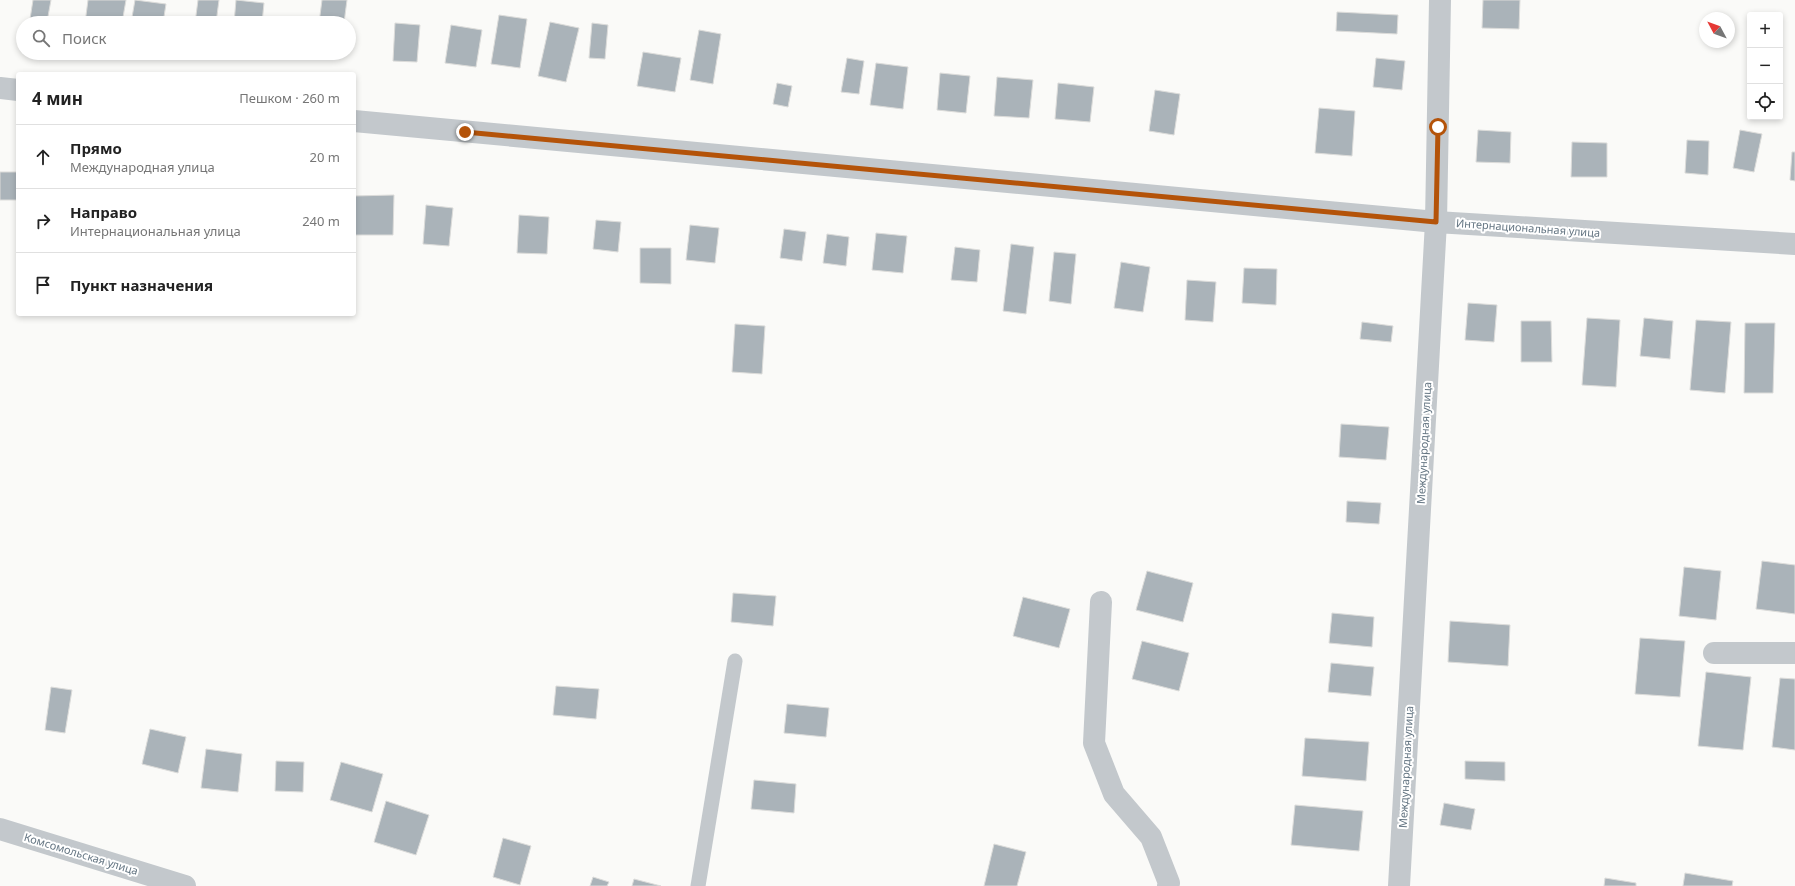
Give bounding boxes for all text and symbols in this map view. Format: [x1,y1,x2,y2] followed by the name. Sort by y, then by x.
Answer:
[1699,12,1735,48] north arrow
[1747,12,1783,120] map controls
[1747,12,1783,48] button: +
[16,16,356,60] search box
[30,27,52,49] icon: search
[62,28,107,48] text: Поиск
[1747,48,1783,84] button: −
[1747,84,1783,120] button: locate
[32,87,83,110] text: 4 мин
[239,89,340,107] text: Пешком · 260 m
[1429,118,1447,136] route start
[456,123,474,141] route end
[70,138,122,158] text: Прямо
[32,146,54,168] icon: ahead
[310,148,340,166] text: 20 m
[70,158,215,176] text: Международная улица
[70,202,137,222] text: Направо
[32,210,54,232] icon: right
[302,212,340,230] text: 240 m
[1456,215,1601,240] street label: Интернациональная улица
[70,222,241,240] text: Интернациональная улица
[32,274,54,296] icon: arrive
[70,275,213,295] text: Пункт назначения
[1413,381,1434,504] street label: Международная улица
[1395,705,1416,828] street label: Международная улица
[22,829,140,878] street label: Комсомольская улица

